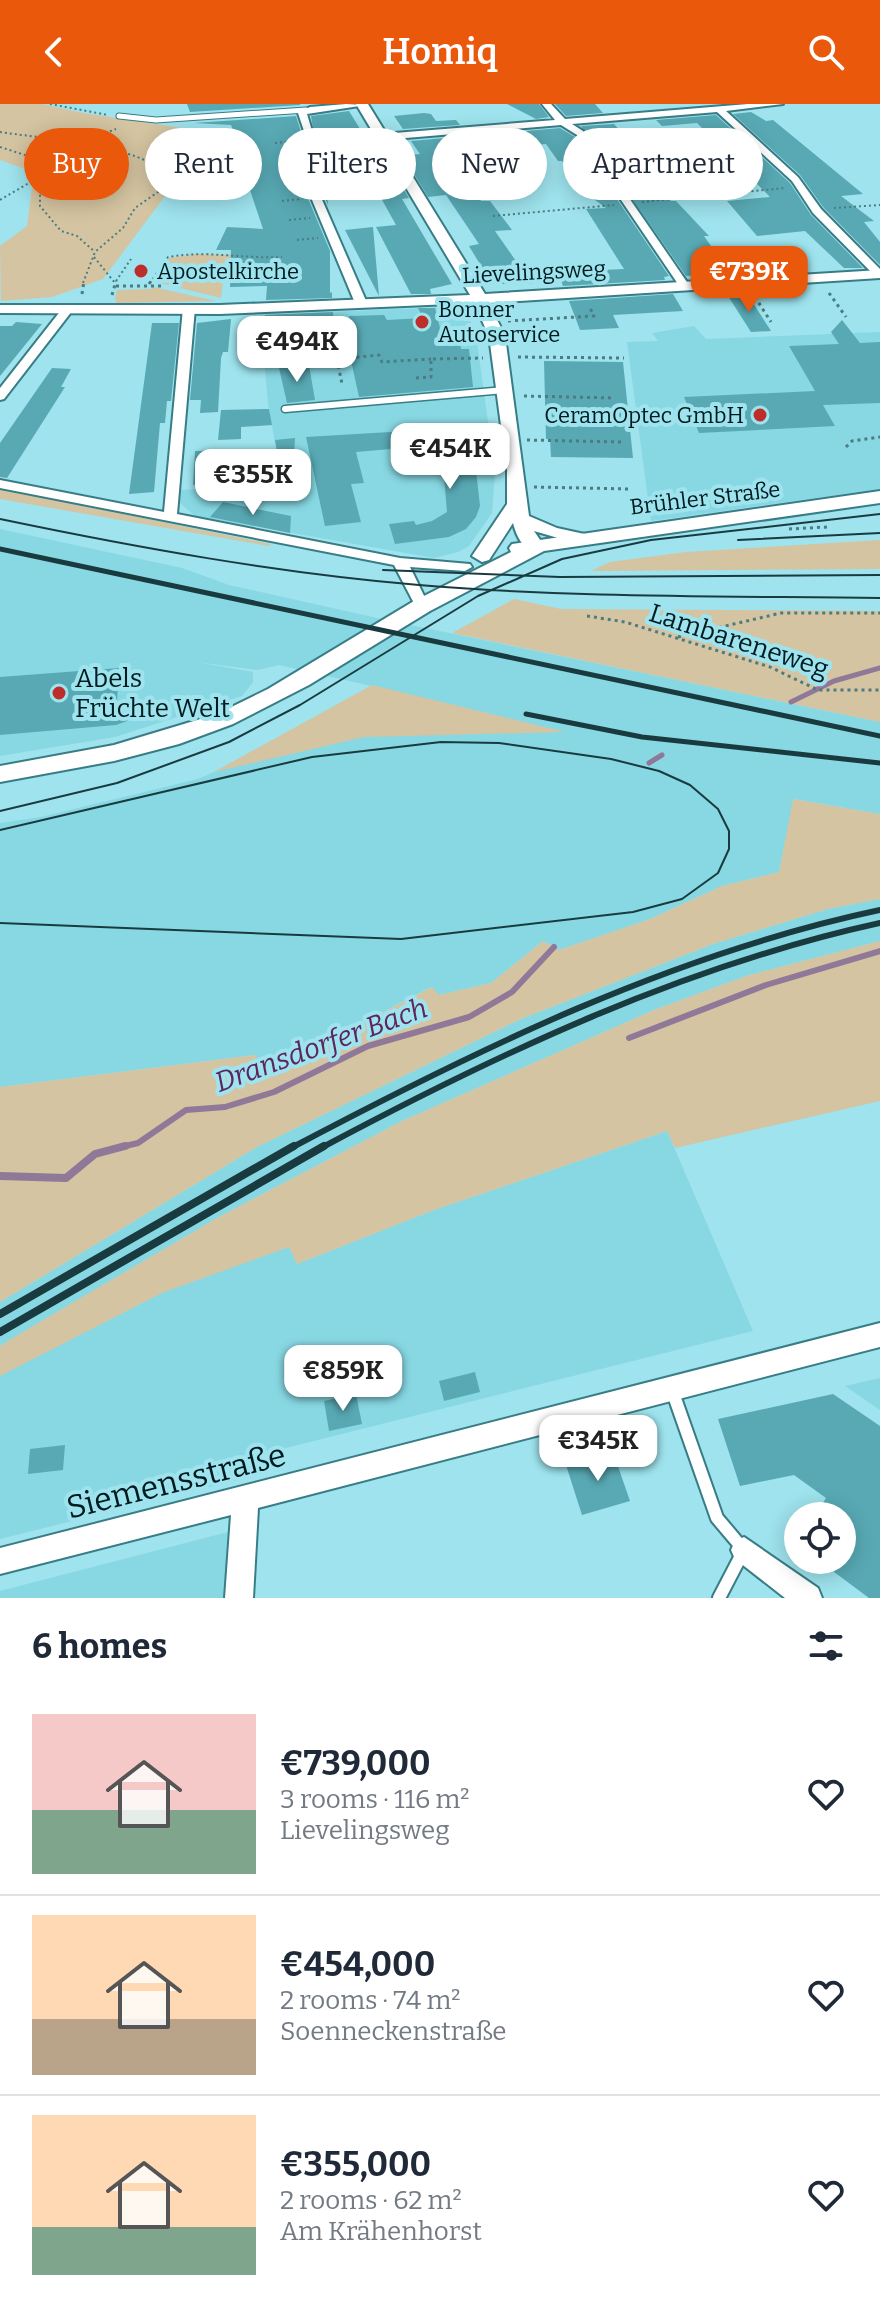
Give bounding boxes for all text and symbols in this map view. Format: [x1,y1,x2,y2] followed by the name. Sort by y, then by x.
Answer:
[32,30,76,74] icon: back
[382,30,498,74] text: Homiq
[804,30,848,74] icon: search
[24,128,129,200] chip: Buy
[145,128,262,200] chip: Rent
[278,128,416,200] chip: Filters
[432,128,547,200] chip: New
[563,128,763,200] chip: Apartment
[693,246,805,314] pin: €739K
[462,255,606,289] street label: Lievelingsweg
[709,256,789,287] text: €739K
[157,258,299,285] place label: Apostelkirche
[132,262,150,280] marker: Apostelkirche
[438,296,560,348] place label: Bonner Autoservice
[413,313,431,331] marker: Bonner Autoservice
[241,316,353,384] pin: €494K
[255,326,339,357] text: €494K
[544,402,744,429] place label: CeramOptec GmbH
[751,406,769,424] marker: CeramOptec GmbH
[394,423,506,491] pin: €454K
[409,433,491,464] text: €454K
[197,449,309,517] pin: €355K
[213,459,293,490] text: €355K
[628,475,782,521] street label: Brühler Straße
[645,597,833,685] street label: Lambareneweg
[75,663,231,724] place label: Abels Früchte Welt
[50,684,68,702] marker: Abels Früchte Welt
[210,991,432,1099] water label: Dransdorfer Bach
[287,1345,399,1413] pin: €859K
[302,1355,384,1386] text: €859K
[542,1415,654,1483] pin: €345K
[557,1425,639,1456] text: €345K
[63,1435,289,1527] street label: Siemensstraße
[784,1502,856,1574] map controls
[784,1502,856,1574] button: locate
[804,1624,848,1668] icon: filters
[32,1626,167,1667] text: 6 homes
[280,1743,431,1784] text: €739,000
[96,1746,192,1842] icon: home
[804,1772,848,1816] icon: heart
[280,1784,470,1815] text: 3 rooms · 116 m²
[280,1815,450,1846] text: Lievelingsweg
[280,1944,435,1985] text: €454,000
[96,1947,192,2043] icon: home
[804,1973,848,2017] icon: heart
[280,1985,460,2016] text: 2 rooms · 74 m²
[280,2016,507,2047] text: Soenneckenstraße
[280,2144,431,2185] text: €355,000
[96,2147,192,2243] icon: home
[804,2173,848,2217] icon: heart
[280,2185,462,2216] text: 2 rooms · 62 m²
[280,2216,482,2247] text: Am Krähenhorst

